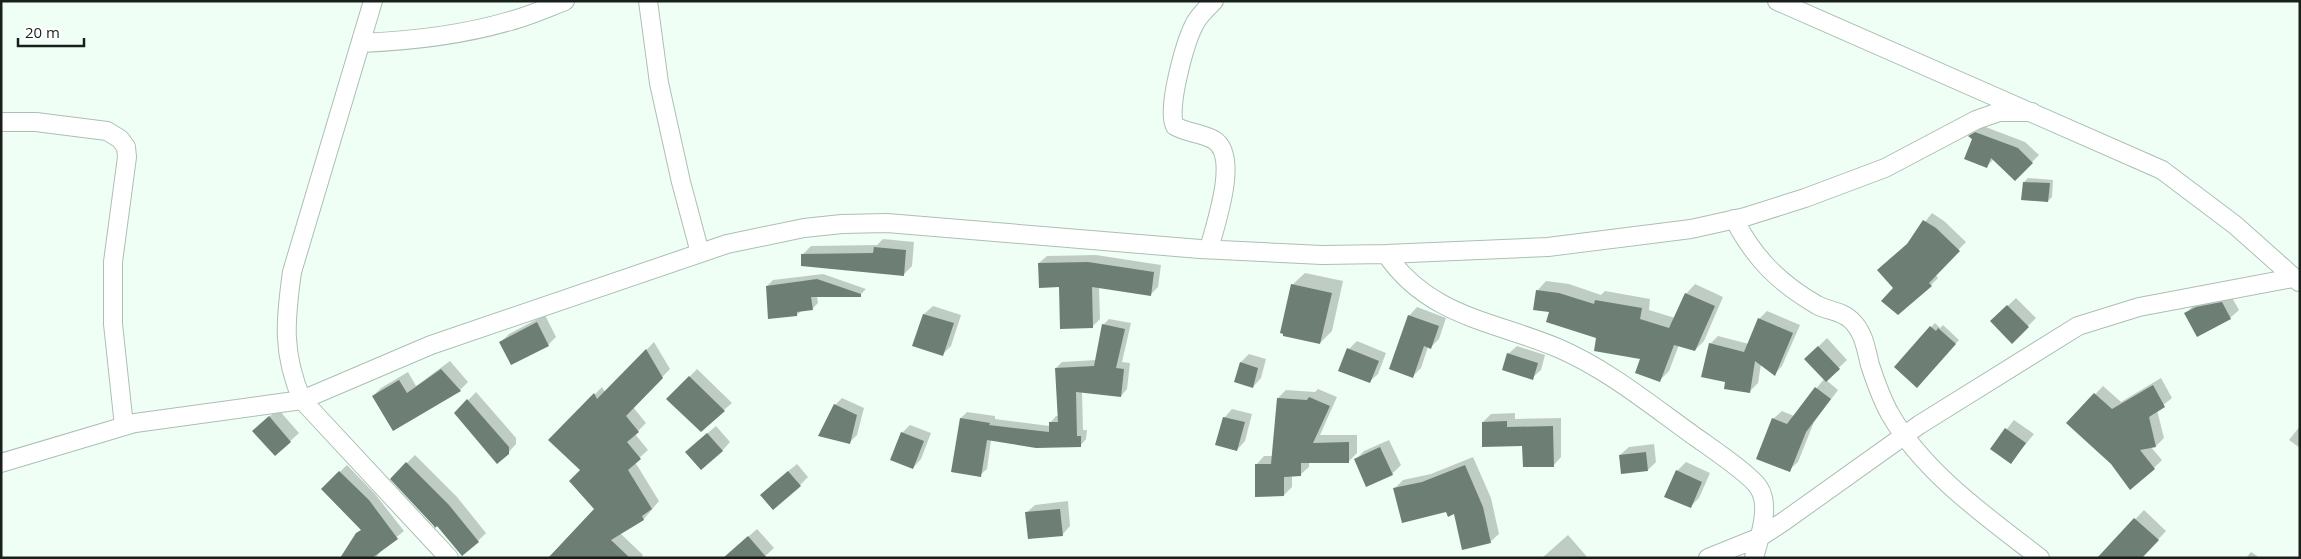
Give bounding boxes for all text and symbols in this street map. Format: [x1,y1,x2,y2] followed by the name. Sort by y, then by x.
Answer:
[18,15,84,47] scale bar
[25,22,60,42] text: 20 m

